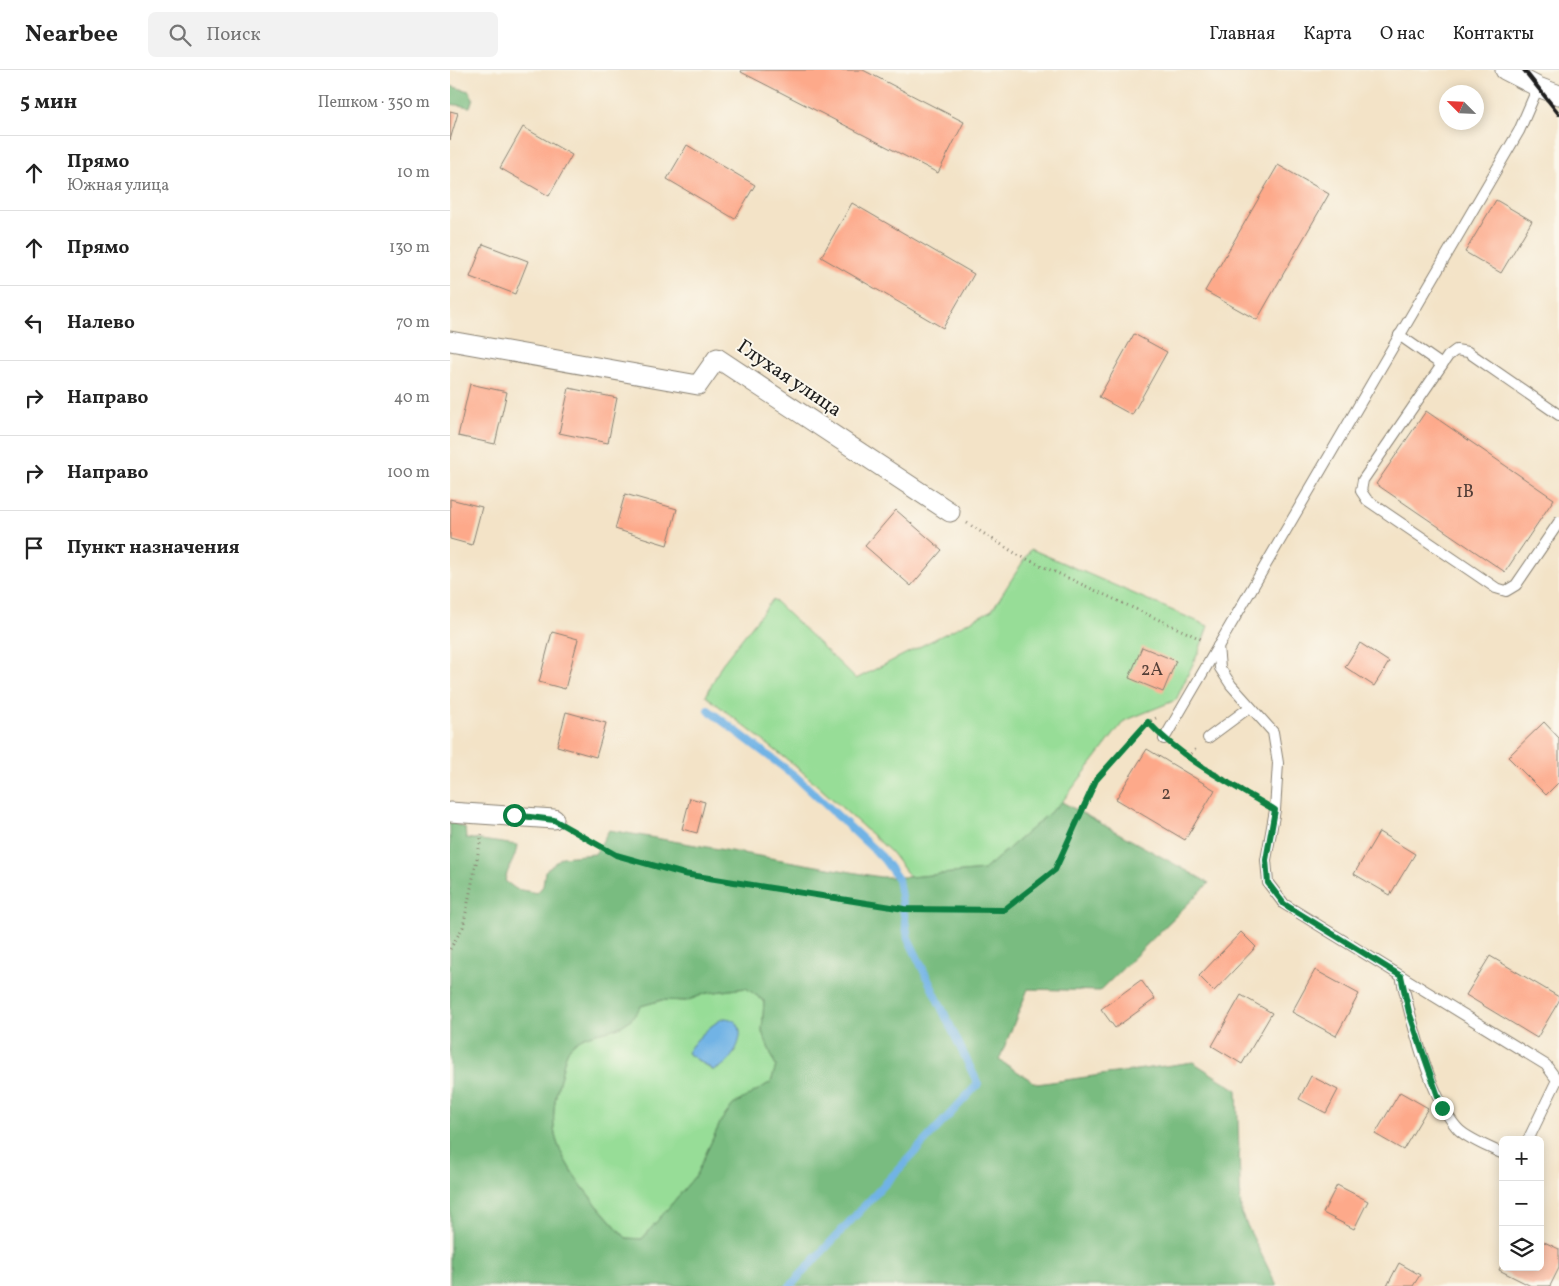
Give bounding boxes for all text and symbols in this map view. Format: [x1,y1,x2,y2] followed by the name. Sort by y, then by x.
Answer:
[148,12,498,57] search box
[25,18,118,52] text: Nearbee
[166,21,194,49] icon: search
[206,22,261,48] text: Поиск
[1209,22,1275,47] text: Главная
[1303,22,1352,47] text: Карта
[1380,22,1425,47] text: О нас
[1453,22,1534,47] text: Контакты
[1439,85,1484,130] north arrow
[20,88,77,117] text: 5 мин
[318,92,430,114] text: Пешком · 350 m
[67,149,129,175] text: Прямо
[20,159,48,187] icon: ahead
[397,162,430,184] text: 10 m
[67,175,169,197] text: Южная улица
[20,234,48,262] icon: ahead
[67,235,129,261] text: Прямо
[389,237,430,259] text: 130 m
[20,309,48,337] icon: left
[67,310,135,336] text: Налево
[396,312,430,334] text: 70 m
[731,334,847,424] street label: Глухая улица
[20,384,48,412] icon: right
[67,385,149,411] text: Направо
[394,387,430,409] text: 40 m
[20,459,48,487] icon: right
[67,460,149,486] text: Направо
[387,462,430,484] text: 100 m
[1456,480,1474,505] house number: 1В
[20,534,48,562] icon: arrive
[67,535,240,561] text: Пункт назначения
[1141,658,1163,683] house number: 2А
[1161,782,1171,807] house number: 2
[503,804,526,827] route start
[1431,1097,1454,1120] route end
[1499,1136,1544,1271] map controls
[1499,1136,1544,1181] button: +
[1499,1181,1544,1226] button: −
[1499,1226,1544,1271] button: layers

